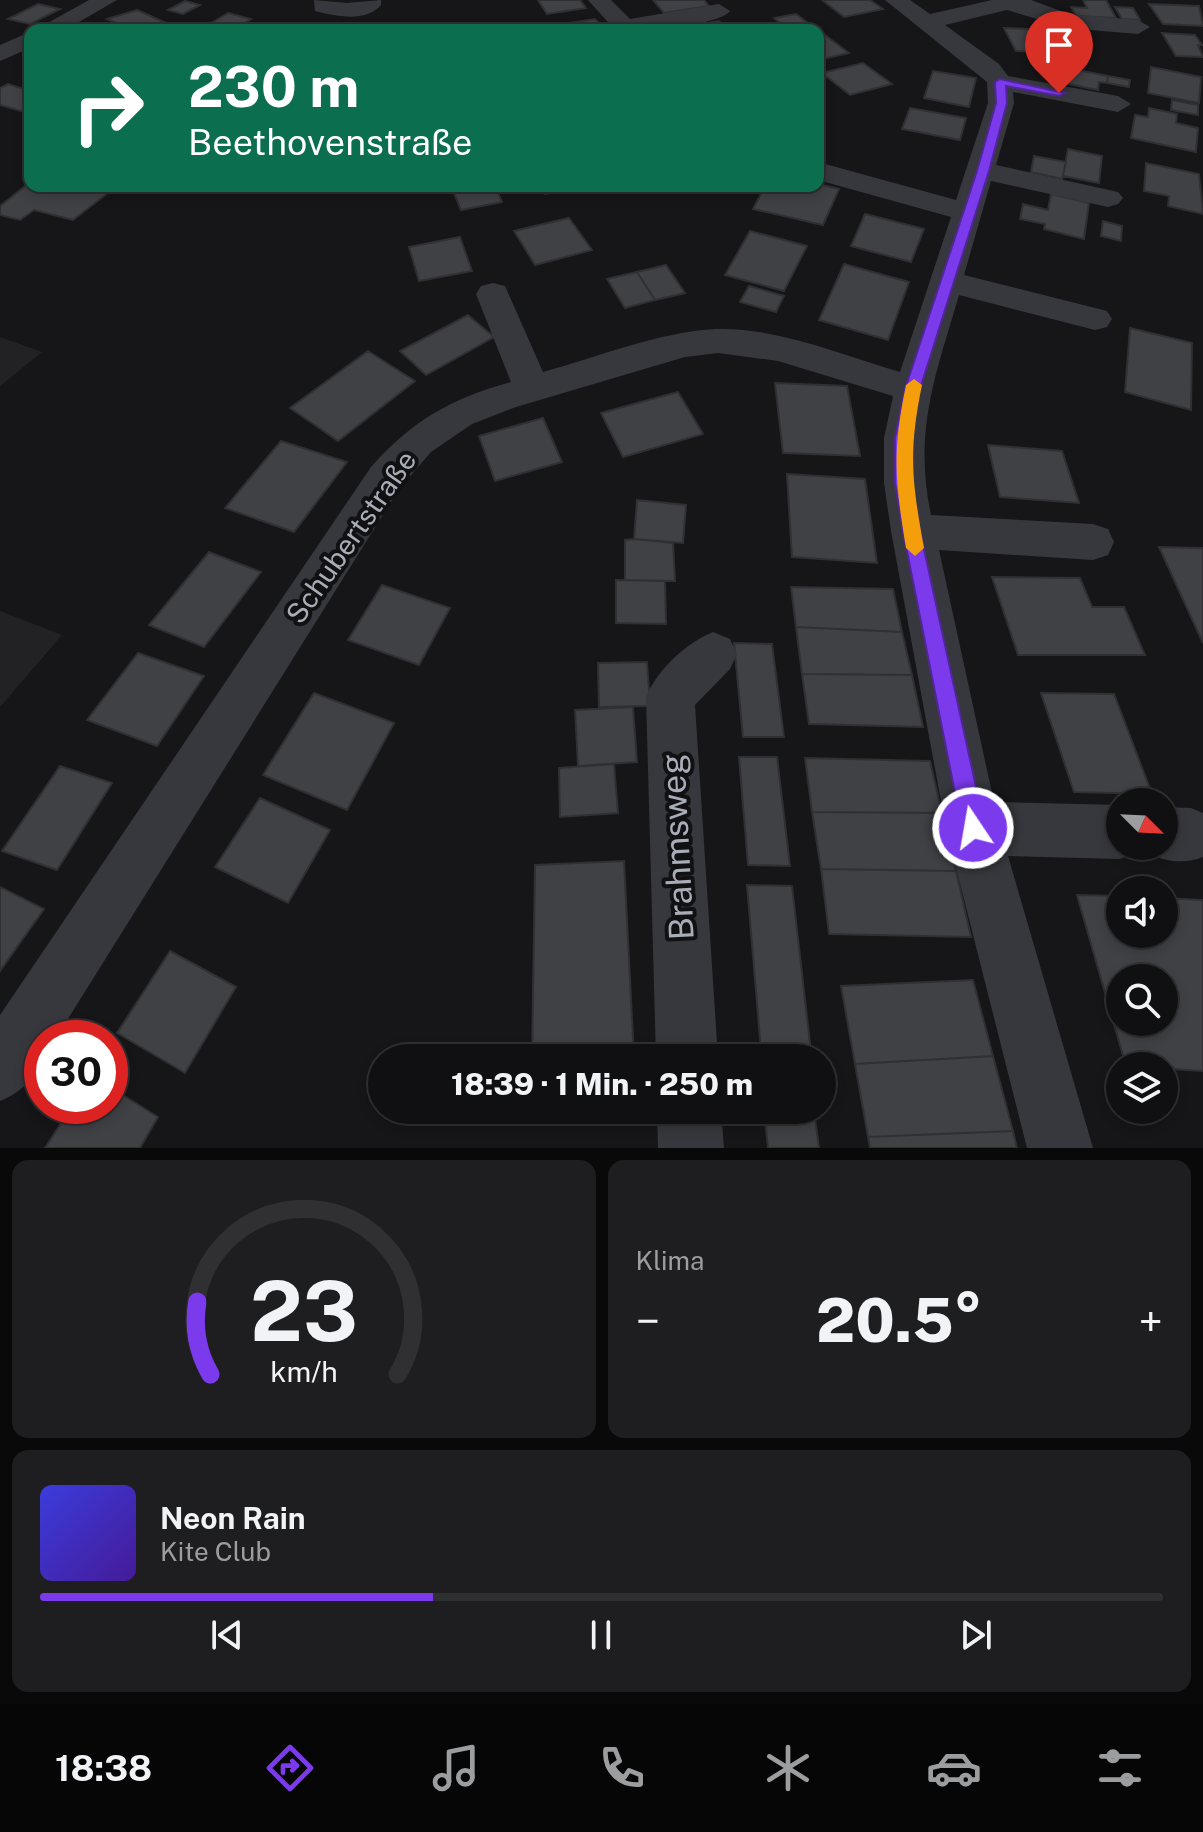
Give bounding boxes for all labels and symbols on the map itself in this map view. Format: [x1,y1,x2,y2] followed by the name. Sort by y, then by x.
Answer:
[1025,11,1093,93] pin
[279,444,422,629] street label: Schubertstraße
[652,753,702,941] street label: Brahmsweg
[931,786,1015,870] position arrow
[1106,788,1178,860] north arrow
[24,1020,128,1124] speed limit sign: 30

